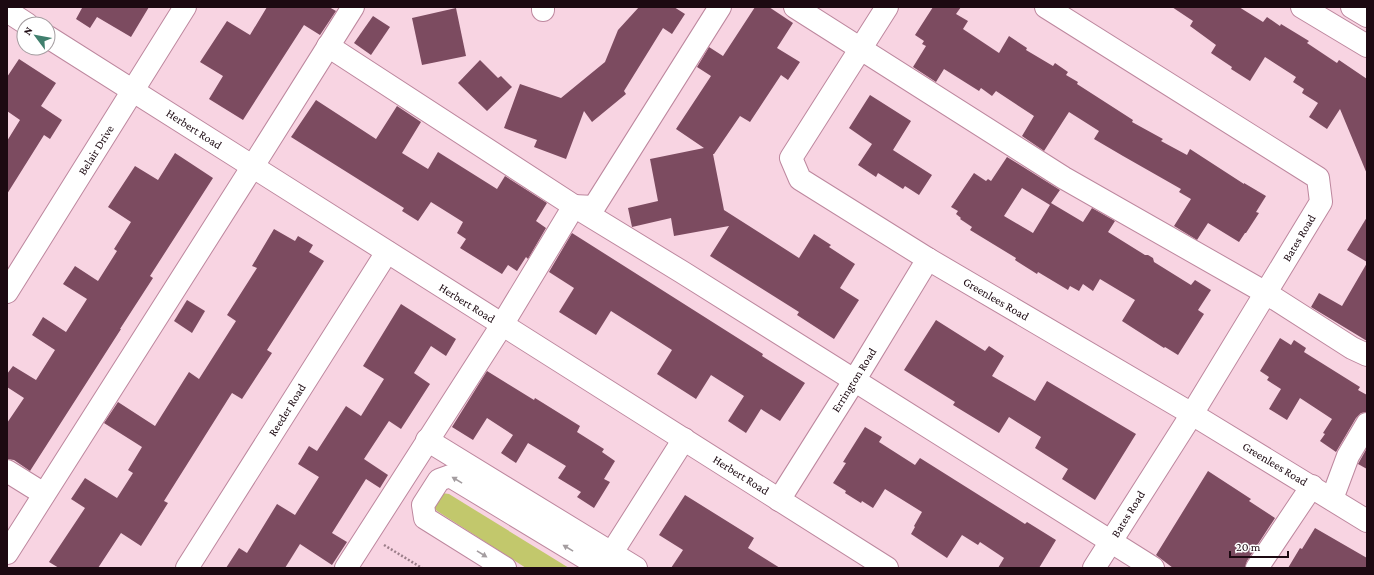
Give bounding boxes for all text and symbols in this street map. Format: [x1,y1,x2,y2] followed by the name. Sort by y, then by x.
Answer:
[16,16,56,56] north arrow
[20,24,35,37] text: N
[164,106,225,153] street label: Herbert Road
[75,122,117,178] street label: Belair Drive
[1279,211,1319,264] street label: Bates Road
[961,275,1032,324] street label: Greenlees Road
[436,280,498,326] street label: Herbert Road
[829,345,880,415] street label: Errington Road
[265,380,309,439] street label: Reeder Road
[1240,439,1311,489] street label: Greenlees Road
[710,452,772,498] street label: Herbert Road
[451,477,463,484] one-way arrow
[1108,487,1148,540] street label: Bates Road
[1230,533,1288,559] scale bar
[1236,540,1261,554] text: 20 m
[562,544,574,551] one-way arrow
[476,550,488,557] one-way arrow

